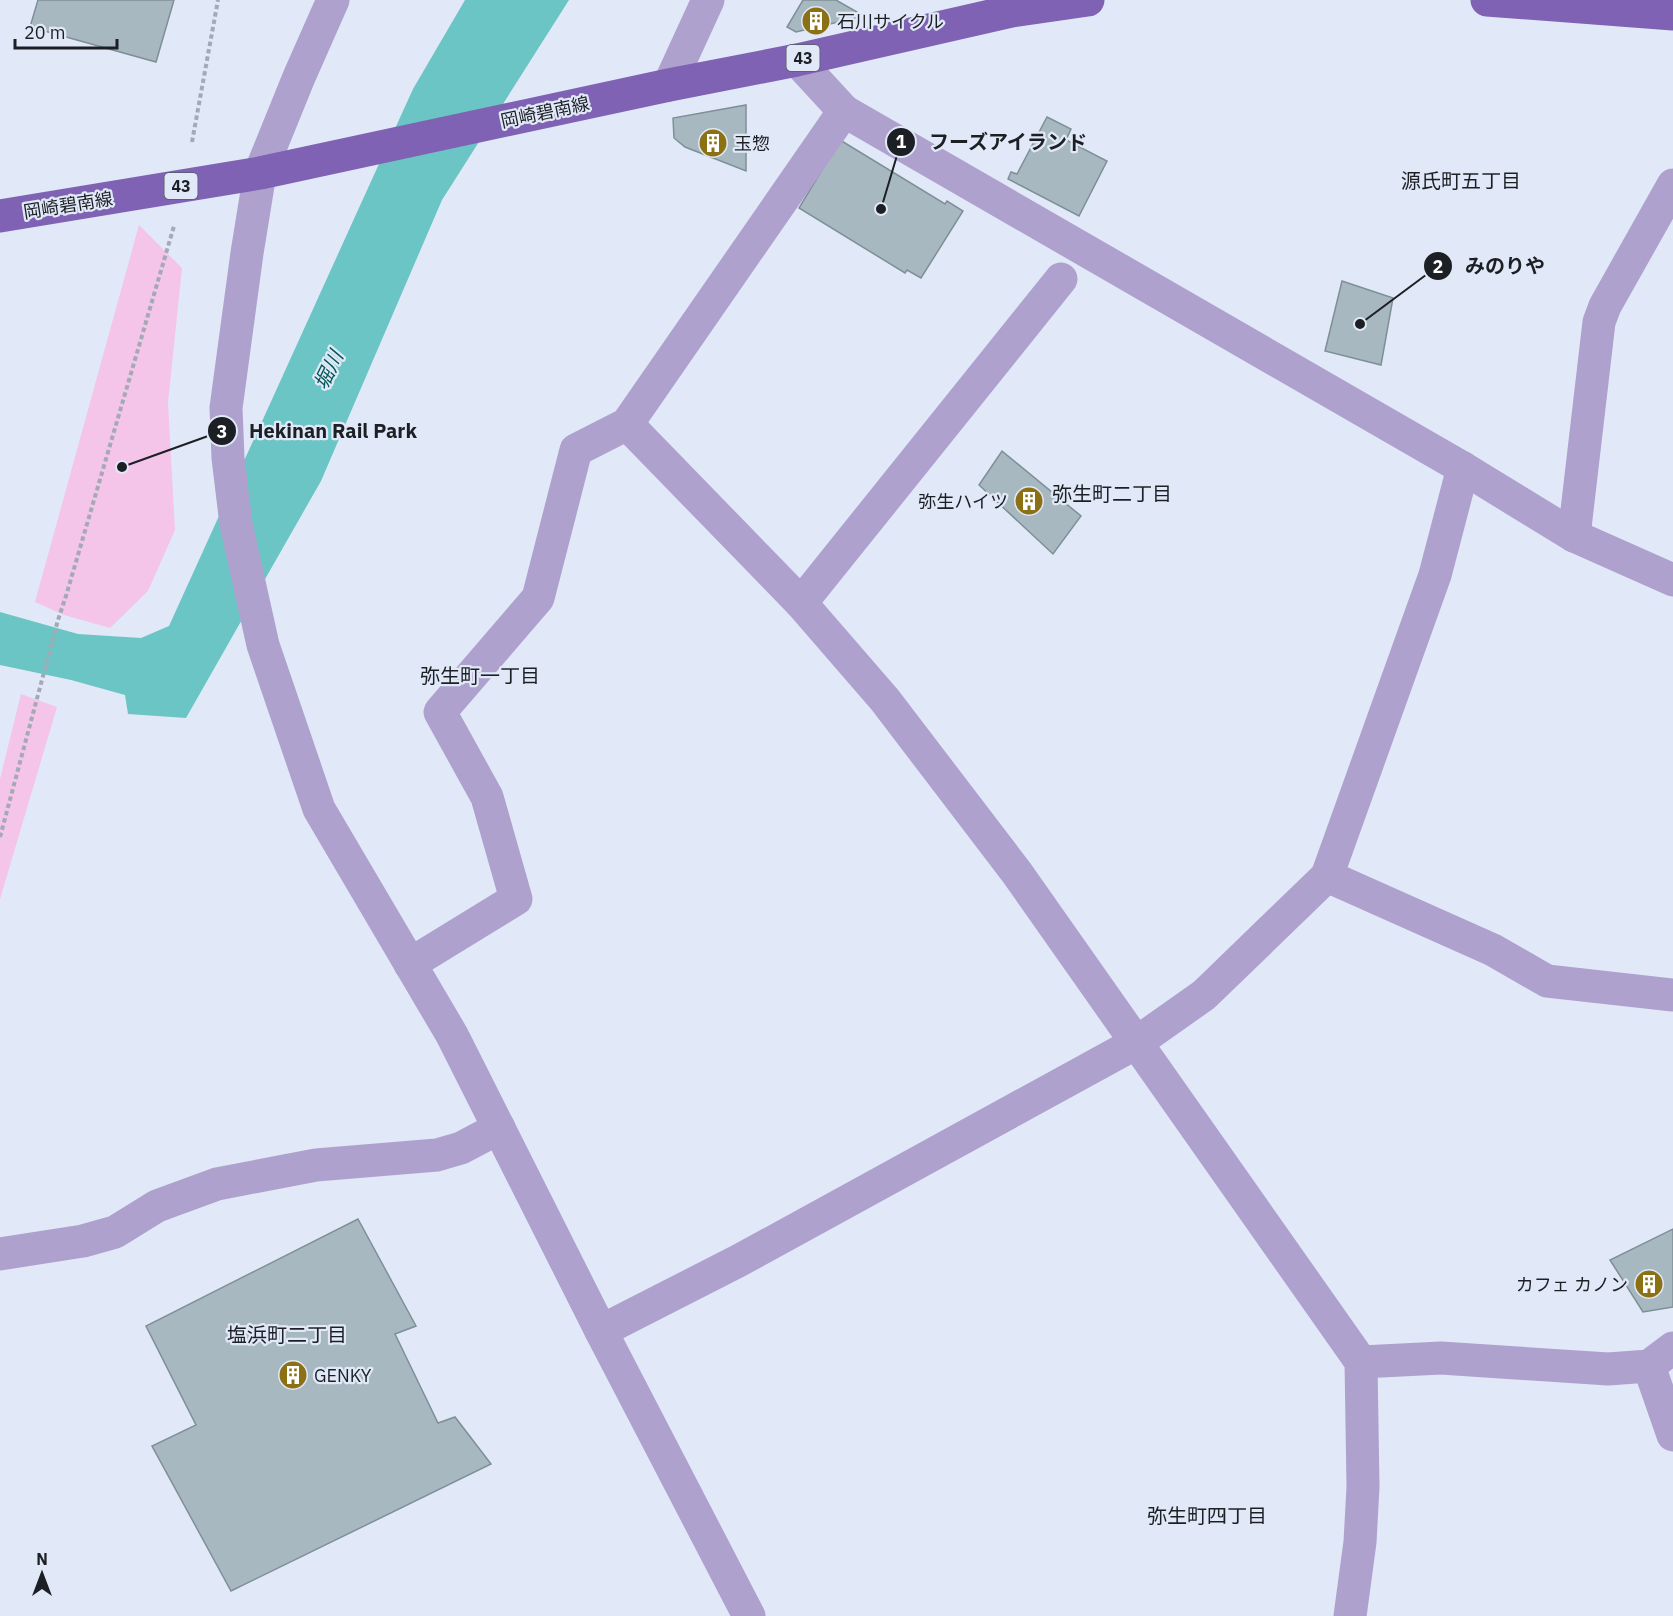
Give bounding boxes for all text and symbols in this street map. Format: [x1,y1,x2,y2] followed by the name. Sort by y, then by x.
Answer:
[800,5,832,37] building icon: 石川サイクル
[837,10,944,33] place label: 石川サイクル
[15,12,117,50] scale bar
[24,21,66,44] text: 20 m
[786,45,820,71] road number: 43
[499,91,591,133] street label: 岡崎碧南線
[886,123,1100,161] callout: フーズアイランド
[697,127,729,159] building icon: 玉惣
[929,128,1087,155] text: フーズアイランド
[896,130,907,153] text: 1
[734,132,770,155] place label: 玉惣
[1401,167,1521,194] district label: 源氏町五丁目
[164,173,198,199] road number: 43
[22,187,114,223] street label: 岡崎碧南線
[1423,247,1557,285] callout: みのりや
[1465,252,1545,279] text: みのりや
[1433,255,1443,278] text: 2
[307,344,350,394] water label: 堀川
[207,412,429,450] callout: Hekinan Rail Park
[249,417,417,444] text: Hekinan Rail Park
[217,420,227,443] text: 3
[1052,480,1172,507] district label: 弥生町二丁目
[1013,485,1045,517] building icon: 弥生ハイツ
[918,490,1008,513] place label: 弥生ハイツ
[420,662,540,689] district label: 弥生町一丁目
[1633,1268,1665,1300] building icon: カフェ カノン
[1516,1273,1628,1296] place label: カフェ カノン
[227,1321,347,1348] district label: 塩浜町二丁目
[277,1359,309,1391] building icon: GENKY
[314,1364,372,1387] place label: GENKY
[1147,1502,1267,1529] district label: 弥生町四丁目
[12,1544,72,1604] north arrow
[36,1549,48,1569] text: N

